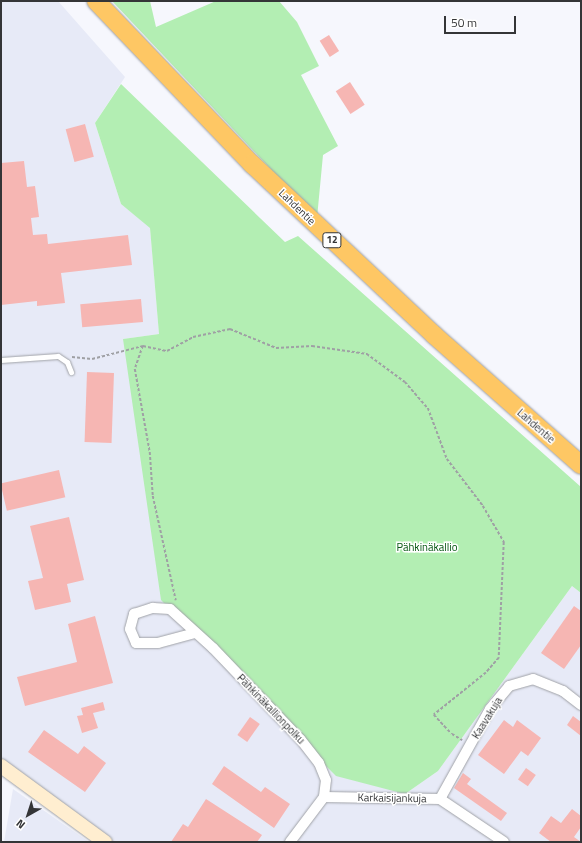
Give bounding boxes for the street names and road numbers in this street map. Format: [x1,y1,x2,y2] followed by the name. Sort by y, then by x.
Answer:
[276,186,318,228] street label: Lahdentie
[322,232,342,248] road number: 12
[514,406,558,446] street label: Lahdentie
[234,671,308,747] street label: Pähkinäkallionpolku
[469,695,505,741] street label: Kaavakuja
[357,791,427,805] street label: Karkaisijankuja

